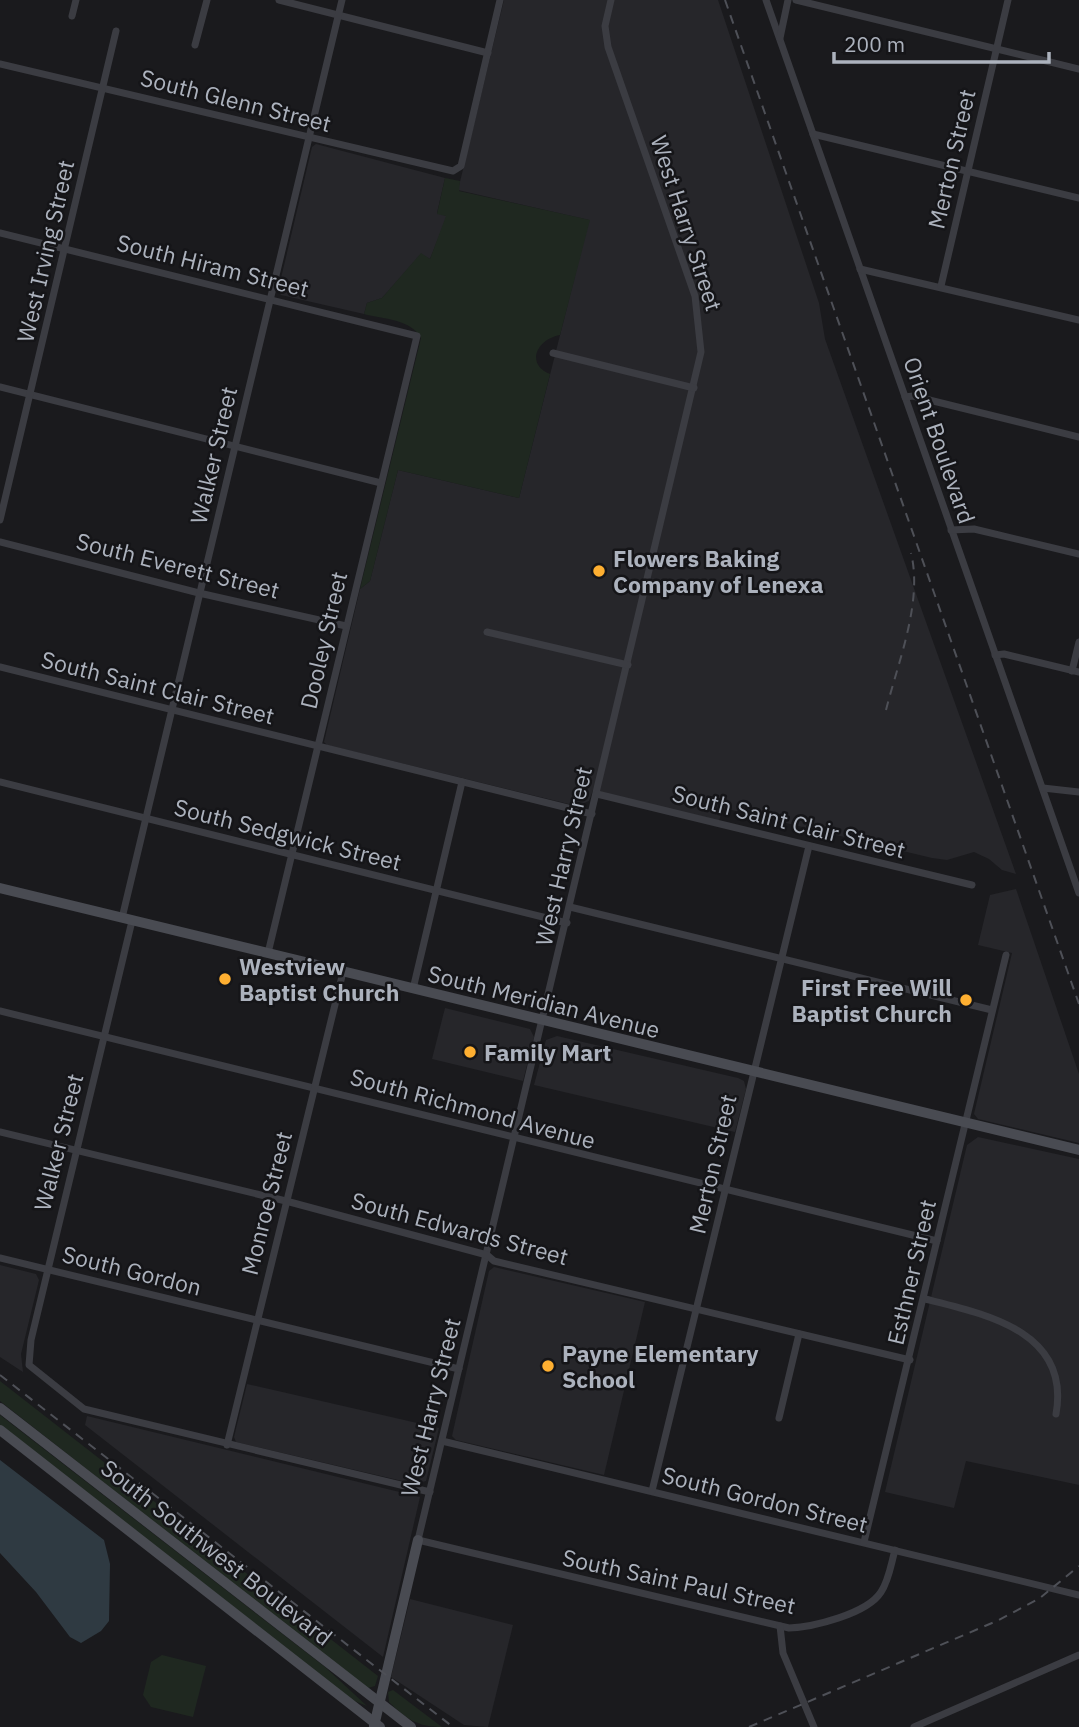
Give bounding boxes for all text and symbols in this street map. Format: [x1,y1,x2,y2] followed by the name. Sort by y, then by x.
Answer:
[834,21,1049,65] scale bar
[844,30,905,58] text: 200 m
[138,62,334,138] street label: South Glenn Street
[920,86,982,232] street label: Merton Street
[644,131,730,315] street label: West Harry Street
[9,157,81,345] street label: West Irving Street
[114,227,312,303] street label: South Hiram Street
[897,353,983,527] street label: Orient Boulevard
[183,383,243,527] street label: Walker Street
[73,525,283,605] street label: South Everett Street
[613,543,824,599] place label: Flowers Baking Company of Lenexa
[591,563,607,579] marker: Flowers Baking Company of Lenexa
[293,568,353,712] street label: Dooley Street
[38,643,278,731] street label: South Saint Clair Street
[528,763,598,949] street label: West Harry Street
[669,777,909,865] street label: South Saint Clair Street
[171,791,405,877] street label: South Sedgwick Street
[239,951,399,1007] place label: Westview Baptist Church
[425,958,663,1044] street label: South Meridian Avenue
[217,971,233,987] marker: Westview Baptist Church
[792,972,952,1028] place label: First Free Will Baptist Church
[958,992,974,1008] marker: First Free Will Baptist Church
[484,1037,612,1067] place label: Family Mart
[462,1044,478,1060] marker: Family Mart
[347,1061,599,1155] street label: South Richmond Avenue
[26,1070,90,1214] street label: Walker Street
[681,1091,743,1237] street label: Merton Street
[234,1128,298,1278] street label: Monroe Street
[348,1185,572,1271] street label: South Edwards Street
[880,1196,942,1348] street label: Esthner Street
[59,1238,205,1302] street label: South Gordon
[393,1315,467,1499] street label: West Harry Street
[562,1338,759,1394] place label: Payne Elementary School
[540,1358,556,1374] marker: Payne Elementary School
[95,1452,339,1652] street label: South Southwest Boulevard
[659,1459,871,1539] street label: South Gordon Street
[560,1542,798,1620] street label: South Saint Paul Street

